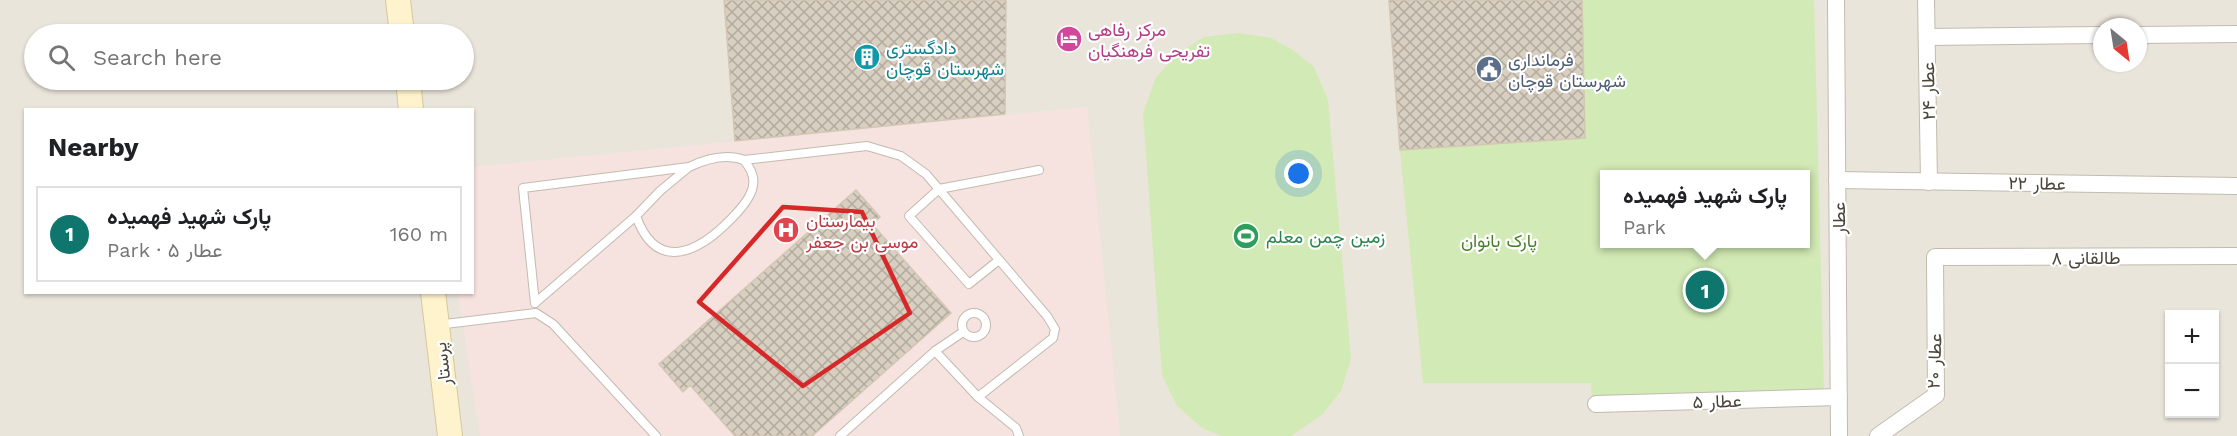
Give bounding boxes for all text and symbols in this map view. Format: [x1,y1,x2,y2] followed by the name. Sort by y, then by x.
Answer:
[2093,18,2147,72] north arrow
[1088,19,1210,62] place label: مرکز رفاهی تفریحی فرهنگیان
[24,24,474,90] search box
[1054,24,1084,54] hotel icon: مرکز رفاهی تفریحی فرهنگیان
[886,37,1004,81] place label: دادگستری شهرستان قوچان
[45,41,78,74] icon: search
[852,42,882,72] building icon: دادگستری شهرستان قوچان
[93,45,222,70] text: Search here
[1508,49,1626,93] place label: فرمانداری شهرستان قوچان
[1474,54,1504,84] public building icon: فرمانداری شهرستان قوچان
[1917,62,1940,120] street label: عطار ۲۴
[48,132,139,162] text: Nearby
[1284,159,1313,188] your location
[1600,170,1810,248] popup
[2008,172,2066,195] street label: عطار ۲۲
[1623,183,1787,208] text: پارک شهید فهمیده
[1828,202,1850,235] street label: عطار
[107,204,271,229] text: پارک شهید فهمیده
[805,210,918,253] place label: بیمارستان موسی بن جعفر
[771,215,801,245] hospital icon: بیمارستان موسی بن جعفر
[1623,215,1666,239] text: Park
[1231,221,1261,251] sports icon: زمین چمن معلم
[65,222,74,246] text: 1
[390,222,448,246] text: 160 m
[1266,226,1385,249] place label: زمین چمن معلم
[1461,230,1537,253] park label: پارک بانوان
[107,238,222,262] text: Park · عطار ۵
[2052,247,2120,269] street label: طالقانی ۸
[1686,268,1724,312] pin: 1
[2165,310,2219,418] map controls
[2165,310,2219,364] button: +
[1923,333,1946,389] street label: عطار ۲۰
[429,341,457,388] street label: پرستار
[2165,364,2219,418] button: −
[1692,390,1742,413] street label: عطار ۵

